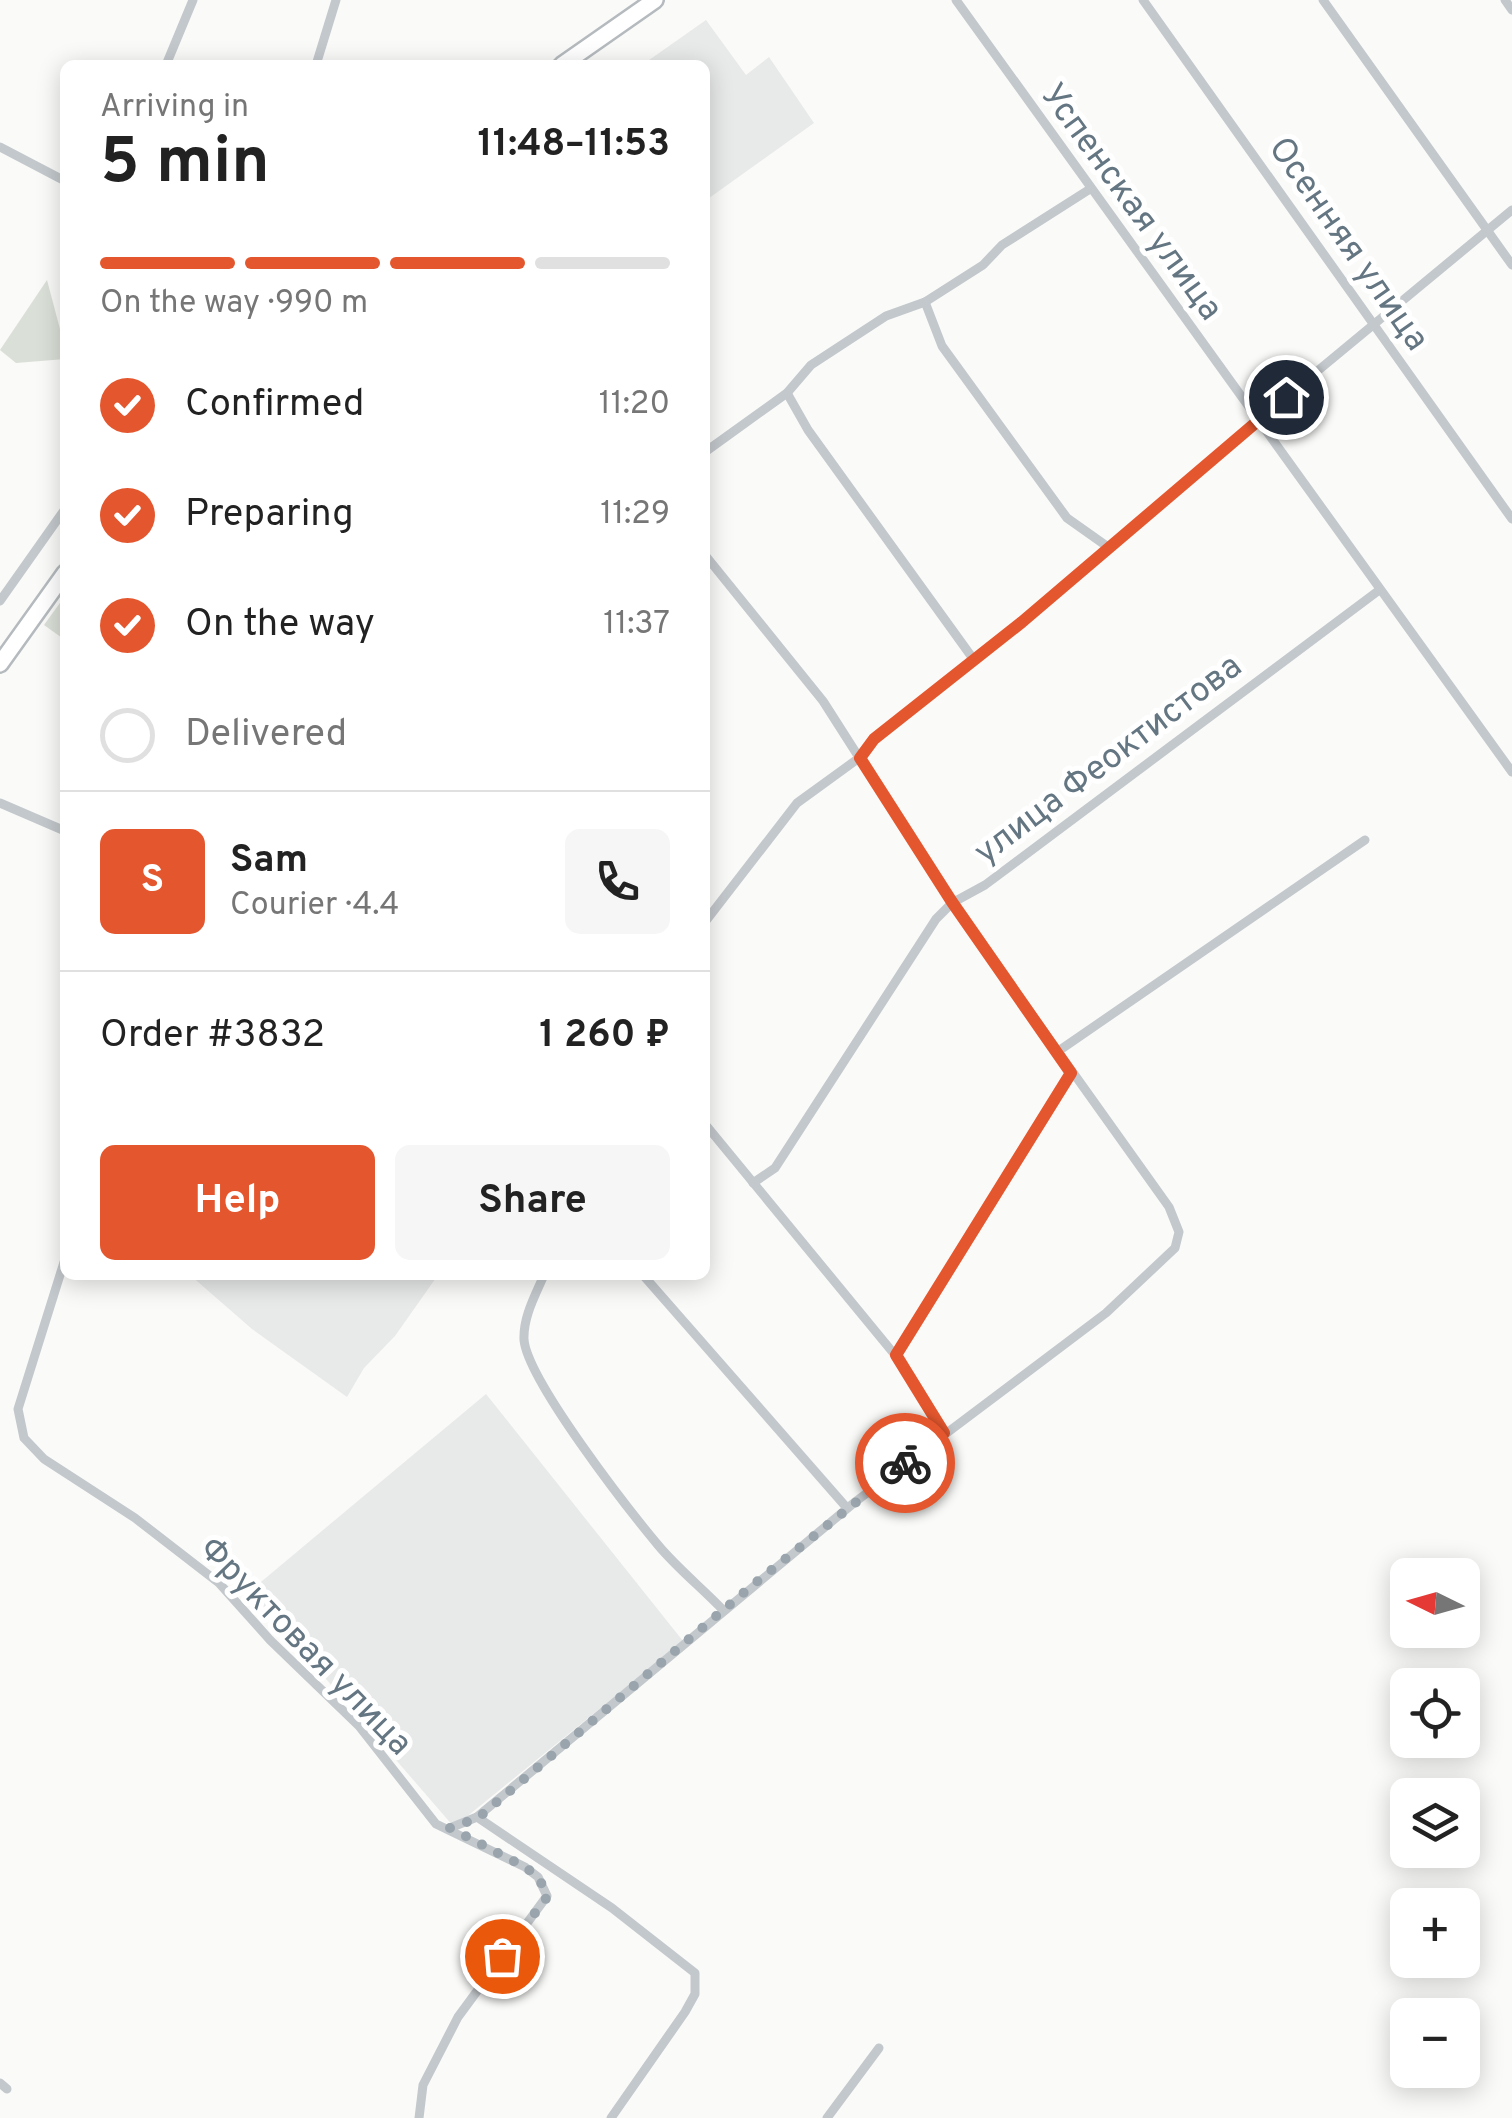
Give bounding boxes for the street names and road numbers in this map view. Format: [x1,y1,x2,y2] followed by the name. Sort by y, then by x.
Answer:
[1030,76,1231,330] street label: Успенская улица
[1257,129,1438,360] street label: Осенняя улица
[966,645,1251,875] street label: улица Феоктистова
[189,1528,421,1766] street label: Фруктовая улица

